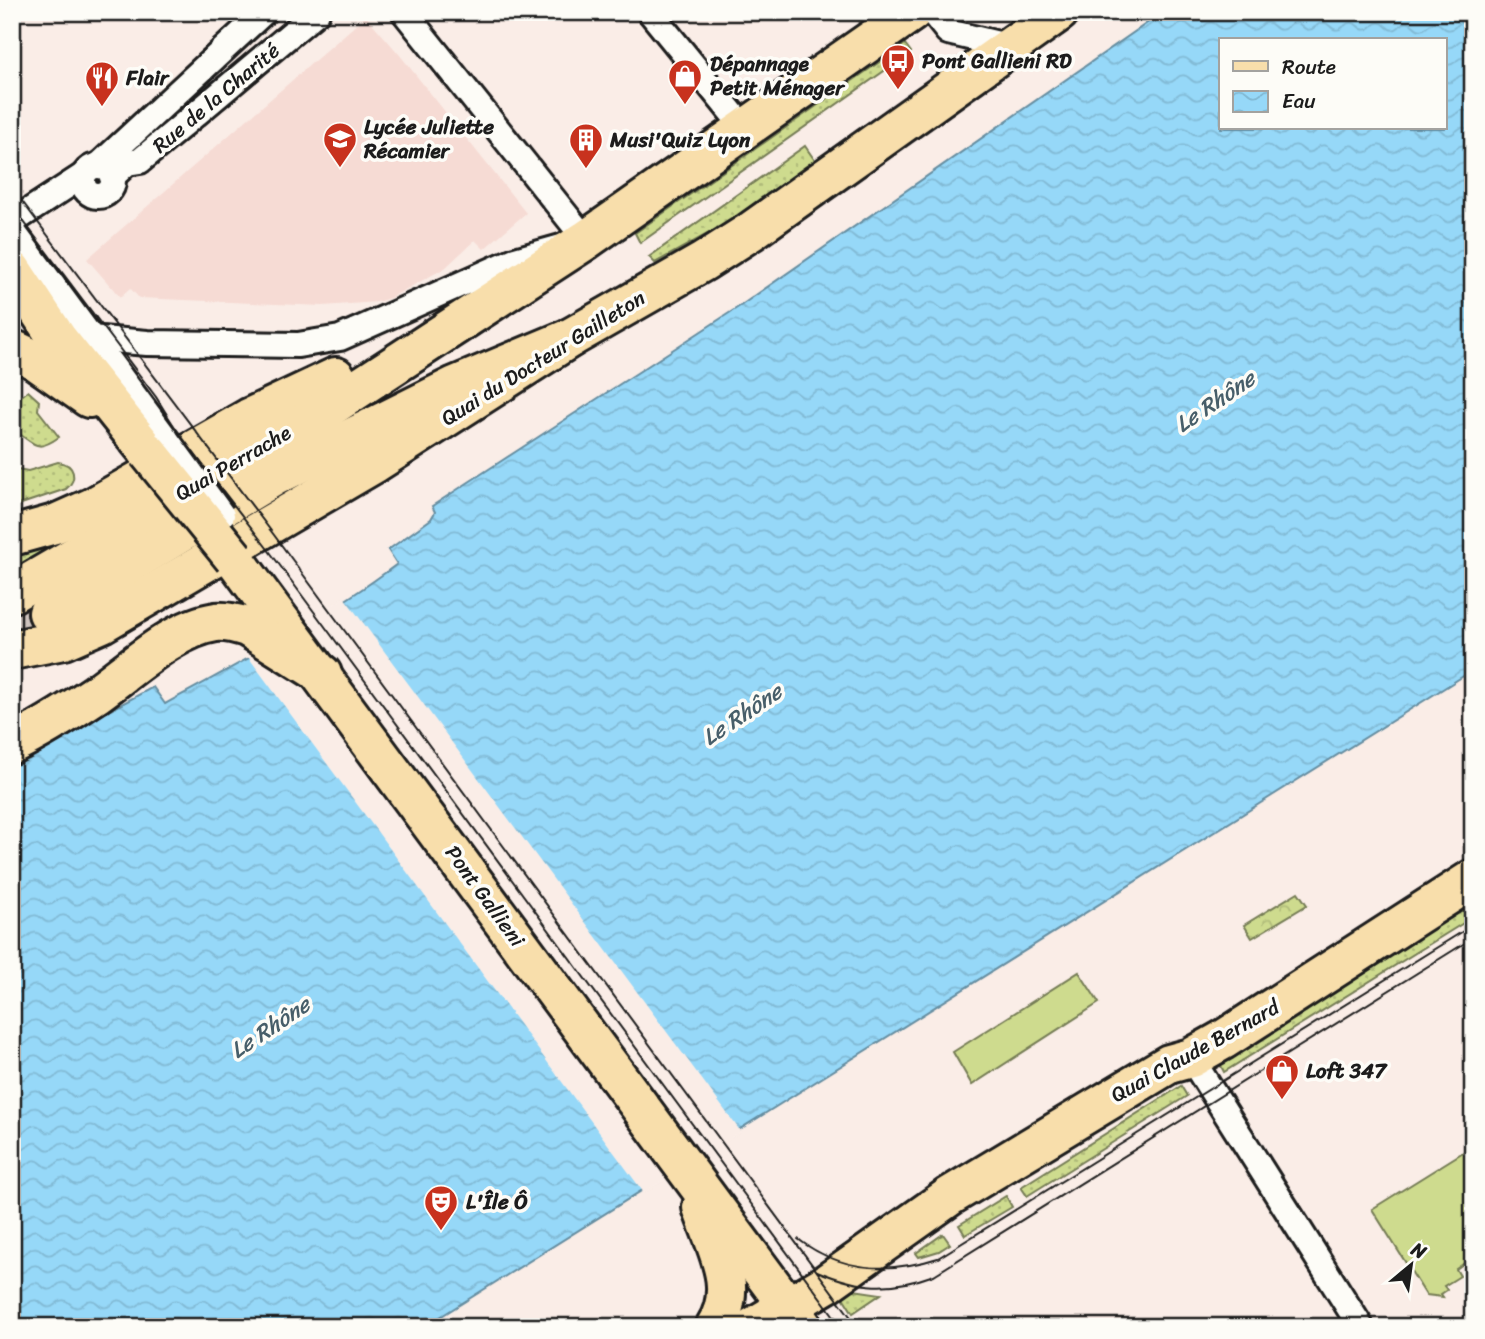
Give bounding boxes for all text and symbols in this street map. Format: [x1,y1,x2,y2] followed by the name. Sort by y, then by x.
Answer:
[143,33,289,163] street label: Rue de la Charité
[1219,38,1446,130] legend
[879,42,917,91] bus stop icon: Pont Gallieni RD
[922,42,1072,80] place label: Pont Gallieni RD
[710,45,846,107] place label: Dépannage Petit Ménager
[1282,48,1336,86] text: Route
[666,57,704,106] shop icon: Dépannage Petit Ménager
[83,59,121,108] restaurant icon: Flair
[125,59,171,97] place label: Flair
[1282,82,1316,120] text: Eau
[363,108,494,170] place label: Lycée Juliette Récamier
[321,120,359,169] school or university icon: Lycée Juliette Récamier
[567,121,605,170] building icon: Musi'Quiz Lyon
[609,121,751,159] place label: Musi'Quiz Lyon
[433,280,653,436] street label: Quai du Docteur Gailleton
[1166,358,1266,444] water label: Le Rhône
[168,414,298,512] street label: Quai Perrache
[693,671,793,757] water label: Le Rhône
[435,837,536,956] street label: Pont Gallieni
[221,984,321,1070] water label: Le Rhône
[1103,988,1288,1113] street label: Quai Claude Bernard
[1263,1052,1301,1101] shop icon: Loft 347
[1306,1052,1388,1090] place label: Loft 347
[422,1183,460,1232] theatre icon: L'Île Ô
[466,1183,528,1221] place label: L'Île Ô
[1376,1230,1446,1300] north arrow
[1404,1232,1433,1269] text: N

